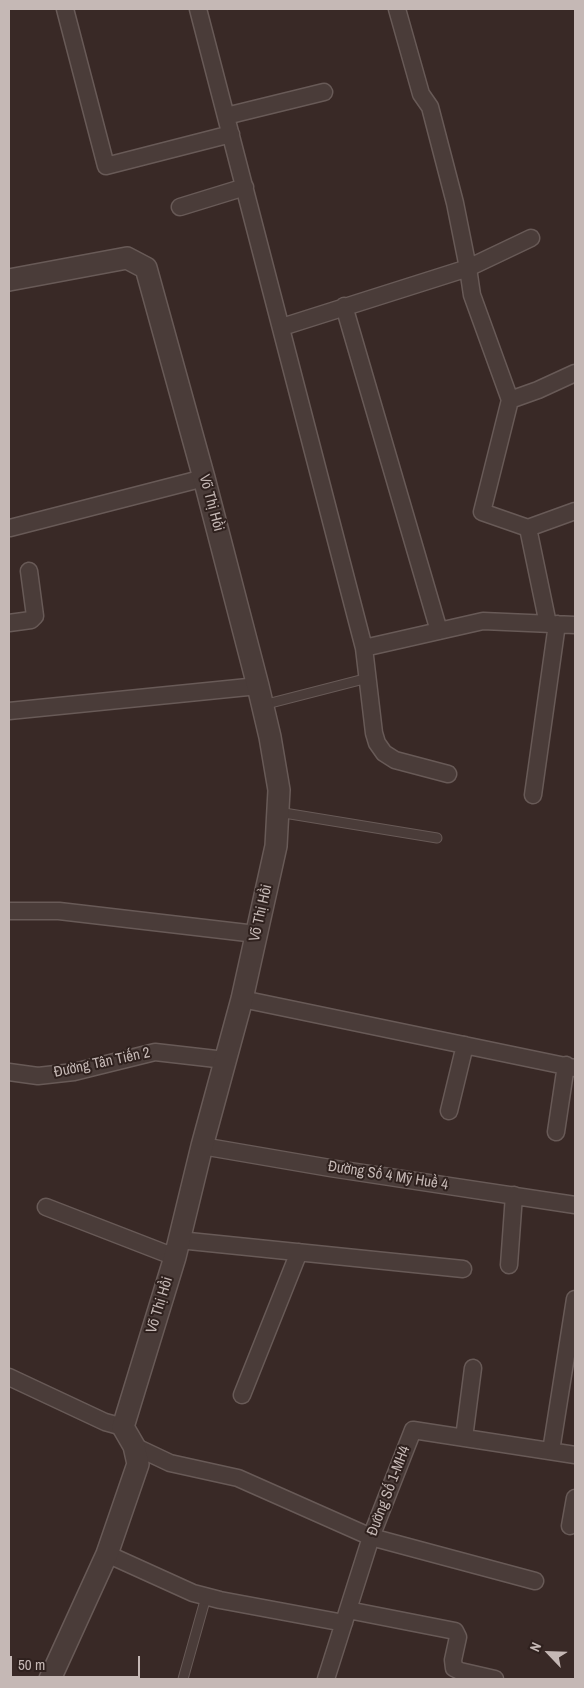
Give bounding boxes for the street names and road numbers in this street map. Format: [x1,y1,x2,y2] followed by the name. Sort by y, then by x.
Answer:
[195,473,227,533] street label: Võ Thị Hồi
[246,883,276,943] street label: Võ Thị Hồi
[52,1044,152,1082] street label: Đường Tân Tiến 2
[327,1158,449,1194] street label: Đường Số 4 Mỹ Huề 4
[143,1275,177,1335] street label: Võ Thị Hồi
[364,1443,414,1539] street label: Đường Số 1-MH4

